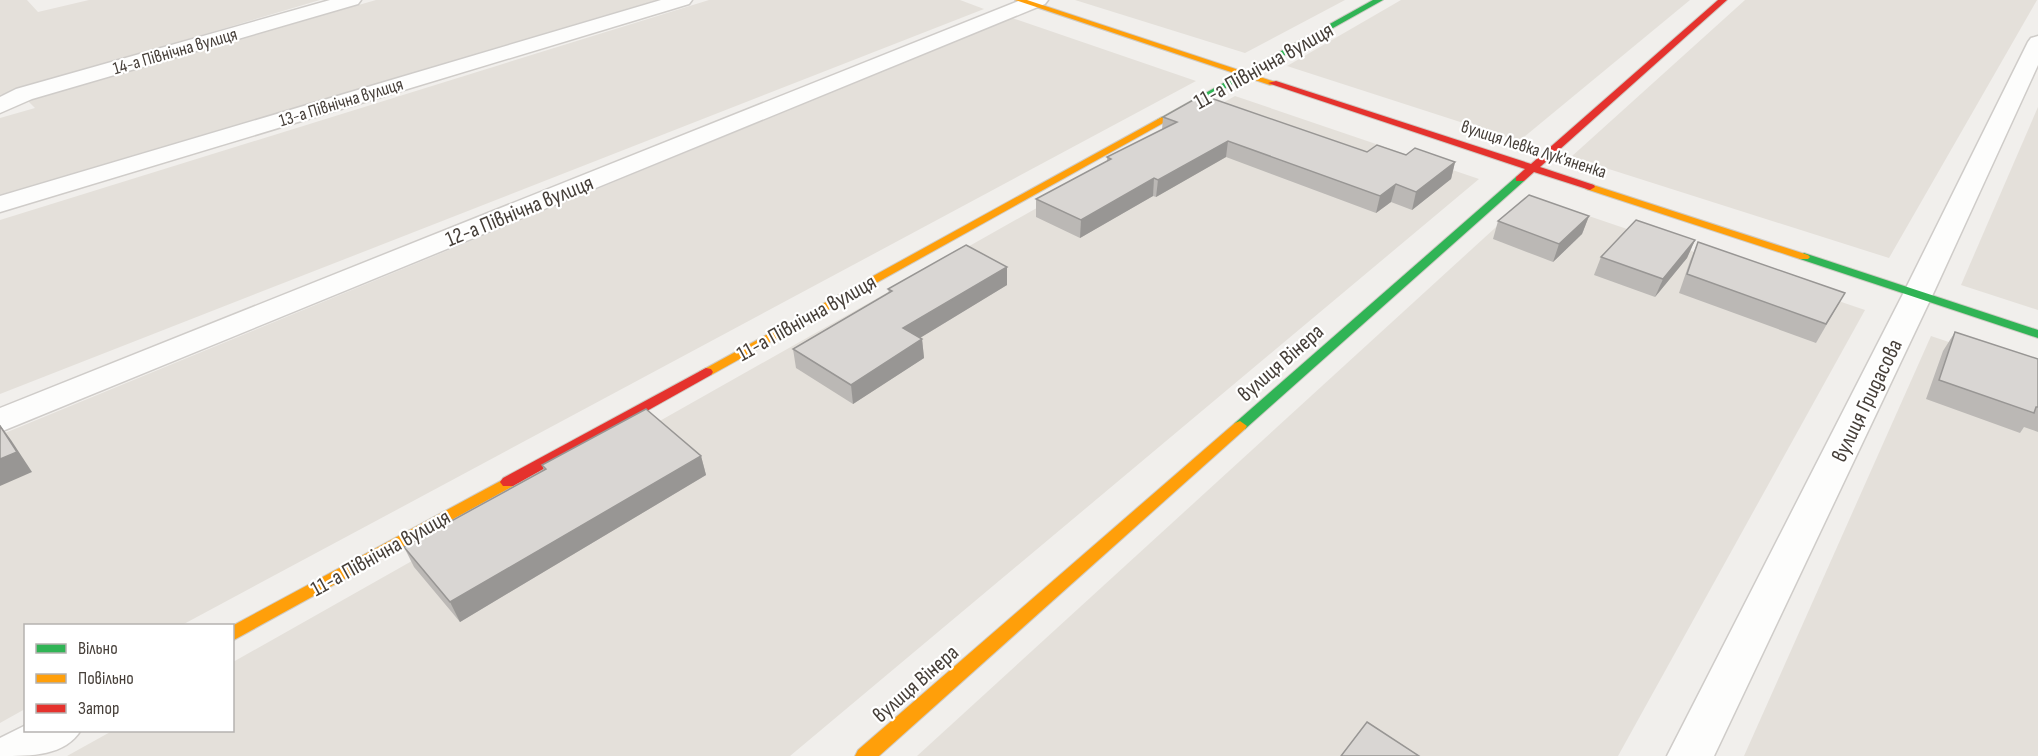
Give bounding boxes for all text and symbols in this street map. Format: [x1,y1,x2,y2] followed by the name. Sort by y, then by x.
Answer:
[1189,17,1338,116] street label: 11-а Північна вулиця
[111,24,240,79] street label: 14-а Північна вулиця
[277,74,406,131] street label: 13-а Північна вулиця
[1459,116,1609,183] street label: вулиця Левка Лук'яненка
[442,169,597,253] street label: 12-а Північна вулиця
[732,269,881,368] street label: 11-а Північна вулиця
[1232,318,1330,408] street label: вулиця Вінера
[1826,335,1909,467] street label: вулиця Гридасова
[306,504,455,603] street label: 11-а Північна вулиця
[24,624,234,732] legend
[78,638,118,659] text: Вільно
[867,639,965,729] street label: вулиця Вінера
[78,668,134,689] text: Повільно
[78,698,119,719] text: Затор

